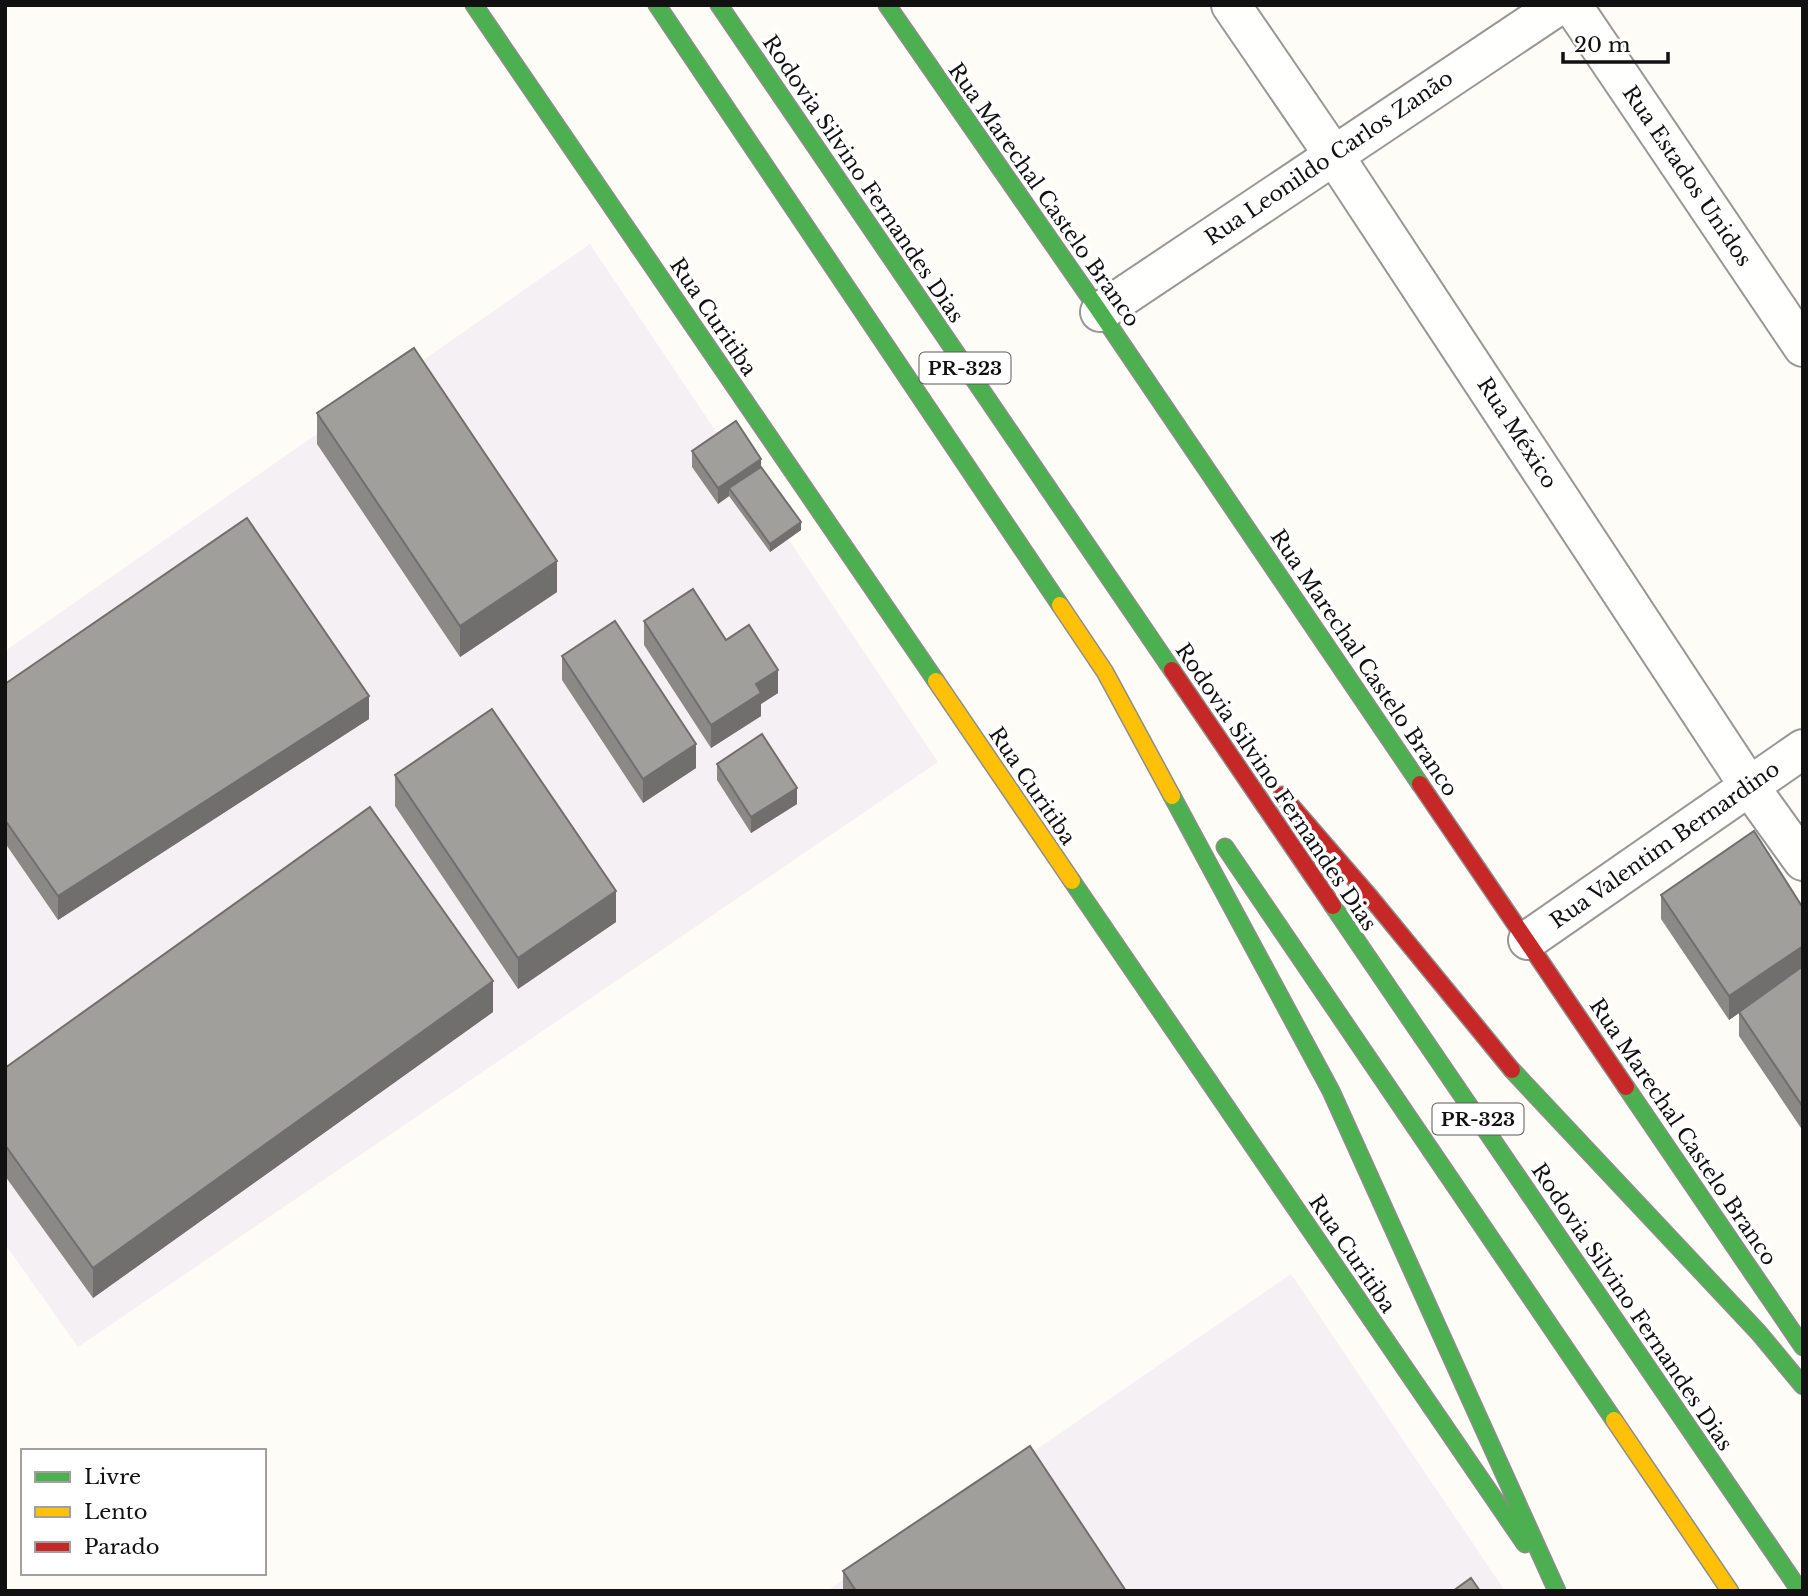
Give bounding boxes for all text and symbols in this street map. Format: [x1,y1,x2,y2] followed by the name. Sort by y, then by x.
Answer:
[1563,21,1668,65] scale bar
[757,30,969,328] street label: Rodovia Silvino Fernandes Dias
[1574,32,1631,58] text: 20 m
[943,58,1145,332] street label: Rua Marechal Castelo Branco
[1200,65,1458,251] street label: Rua Leonildo Carlos Zanão
[1617,81,1757,271] street label: Rua Estados Unidos
[664,253,762,381] street label: Rua Curitiba
[920,352,1010,384] road number: PR-323
[1471,373,1563,493] street label: Rua México
[1265,525,1463,801] street label: Rua Marechal Castelo Branco
[1170,638,1382,936] street label: Rodovia Silvino Fernandes Dias
[983,722,1081,850] street label: Rua Curitiba
[1545,756,1785,934] street label: Rua Valentim Bernardino
[1584,994,1782,1270] street label: Rua Marechal Castelo Branco
[1432,1104,1524,1134] road number: PR-323
[1526,1158,1738,1456] street label: Rodovia Silvino Fernandes Dias
[1303,1190,1401,1318] street label: Rua Curitiba
[21,1449,266,1575] legend
[84,1464,141,1490] text: Livre
[84,1499,147,1525] text: Lento
[84,1534,159,1560] text: Parado

